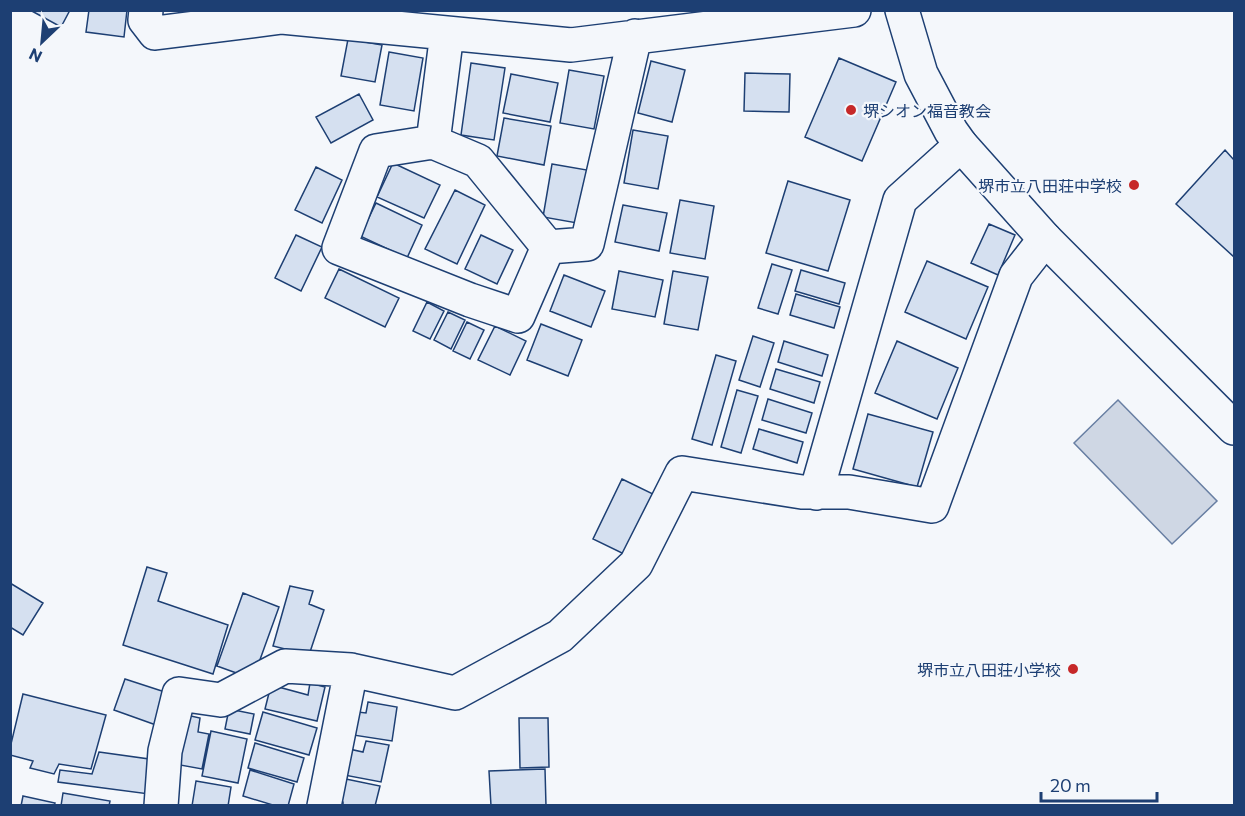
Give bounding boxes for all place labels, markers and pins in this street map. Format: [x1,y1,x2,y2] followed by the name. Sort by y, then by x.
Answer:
[863,101,991,120] place label: 堺シオン福音教会
[844,103,858,117] marker: 堺シオン福音教会
[978,176,1122,195] place label: 堺市立八田荘中学校
[1127,178,1141,192] marker: 堺市立八田荘中学校
[917,660,1061,679] place label: 堺市立八田荘小学校
[1066,662,1080,676] marker: 堺市立八田荘小学校

